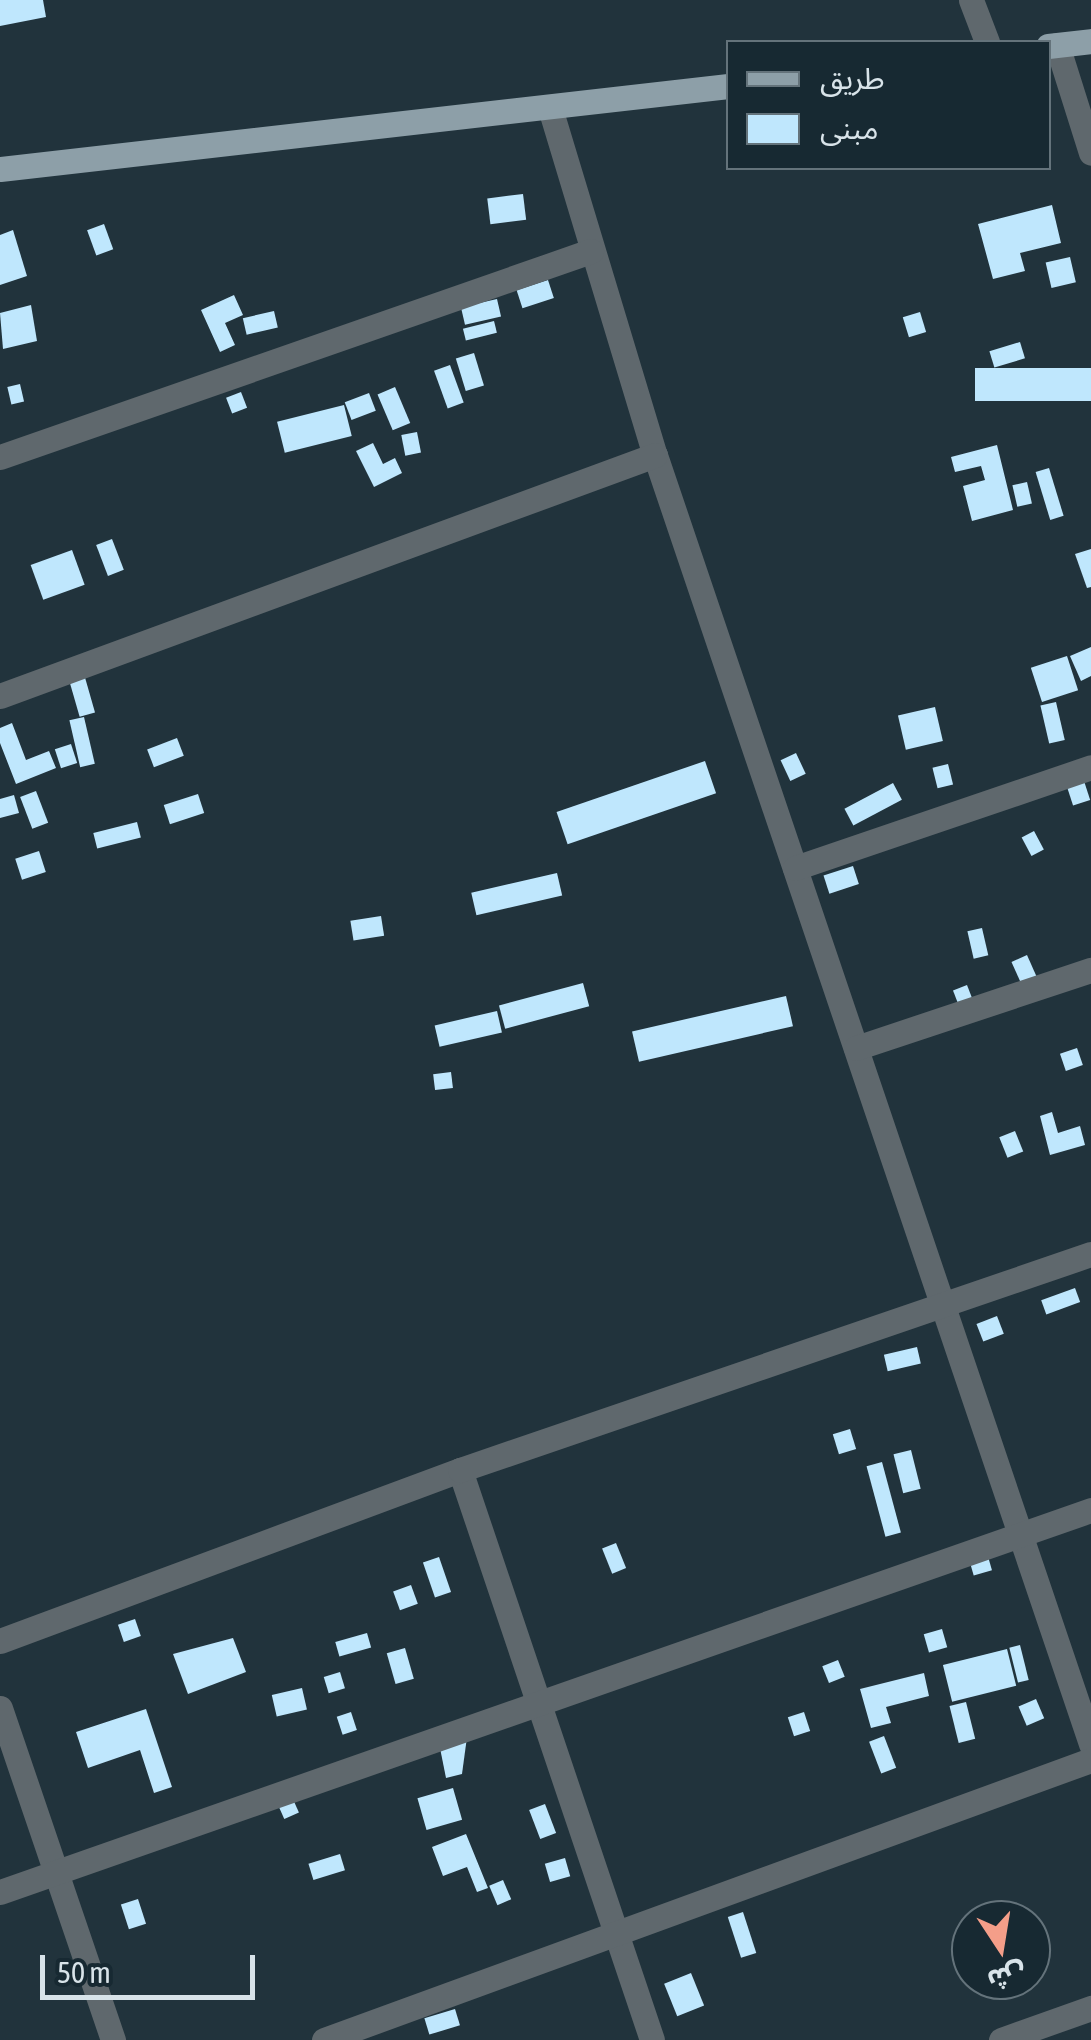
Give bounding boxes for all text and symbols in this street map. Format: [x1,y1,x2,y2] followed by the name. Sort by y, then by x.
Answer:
[726,40,1051,170] legend
[820,61,885,95] text: طريق
[820,111,878,145] text: مبنى
[951,1900,1051,2000] north arrow
[45,1935,260,1997] scale bar
[57,1955,111,1989] text: 50 m
[985,1958,1029,1997] text: ش

